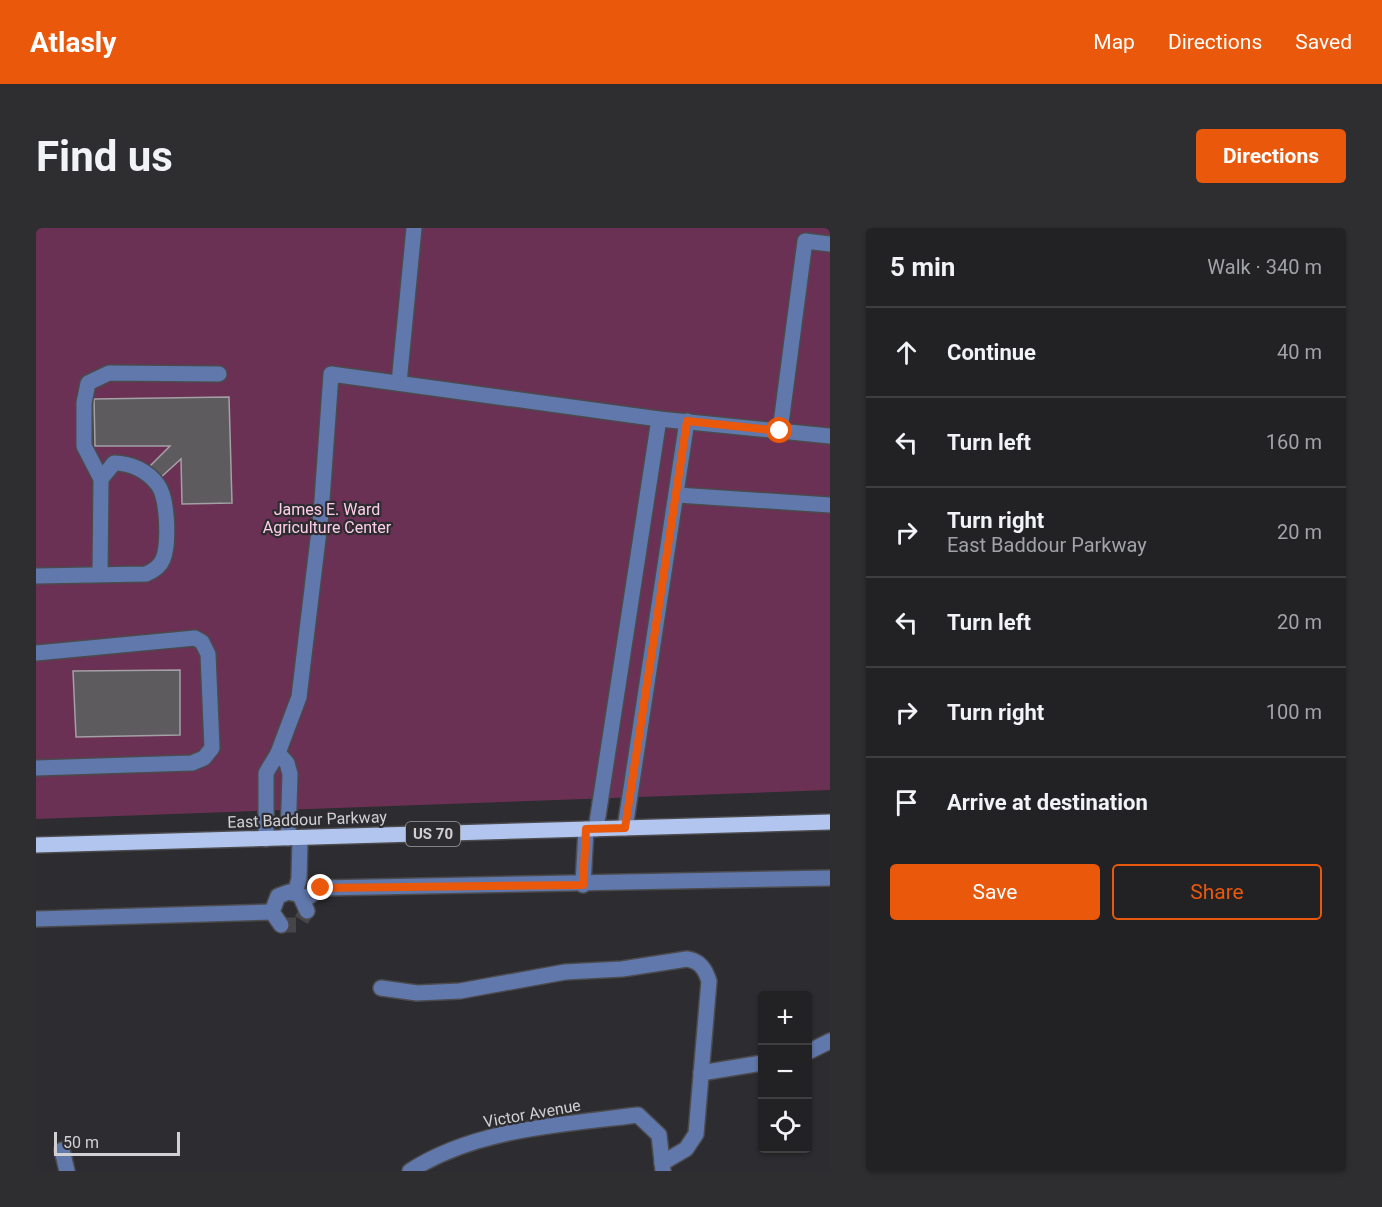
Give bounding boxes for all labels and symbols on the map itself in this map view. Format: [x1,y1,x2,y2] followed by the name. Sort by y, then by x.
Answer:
[766,417,792,443] route start
[263,500,392,537] park label: James E. Ward Agriculture Center
[227,807,388,832] street label: East Baddour Parkway
[406,822,460,846] road number: US 70
[307,874,333,900] route end
[482,1096,582,1131] street label: Victor Avenue
[54,1129,180,1156] scale bar

